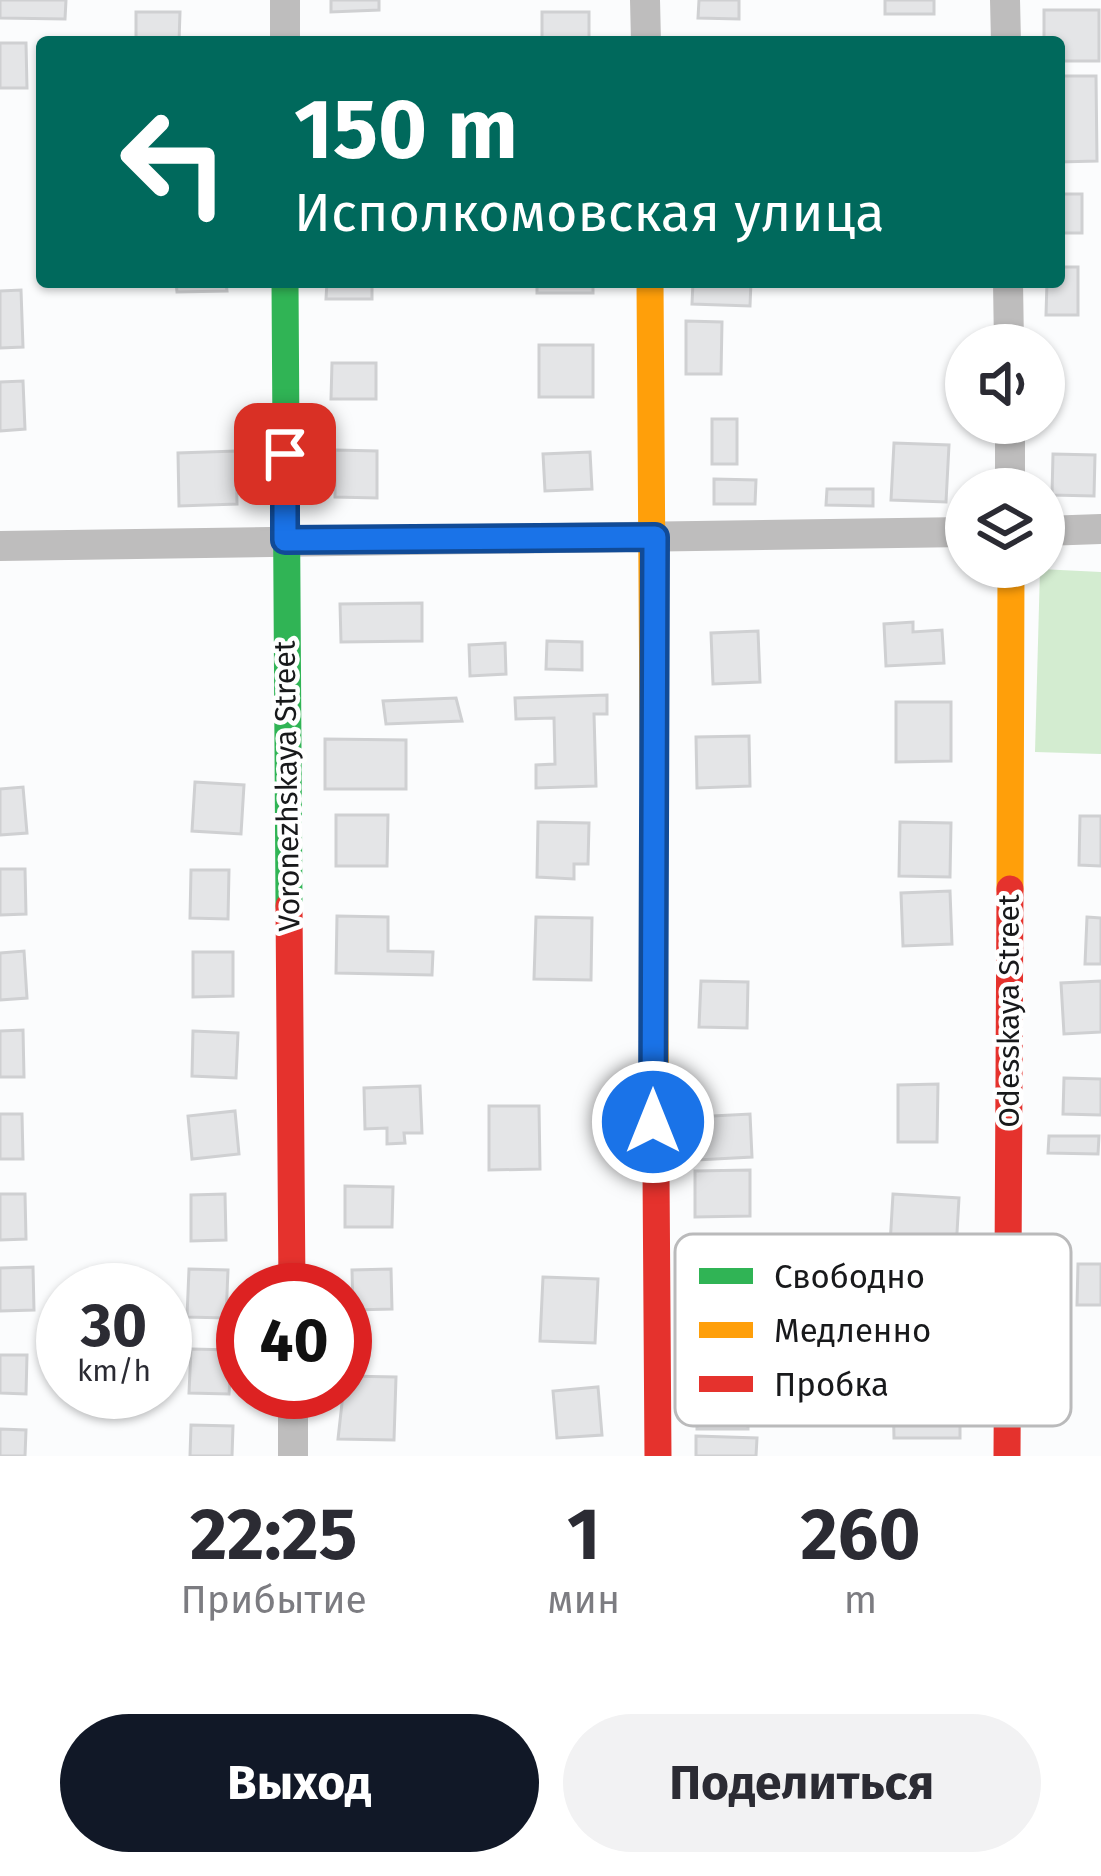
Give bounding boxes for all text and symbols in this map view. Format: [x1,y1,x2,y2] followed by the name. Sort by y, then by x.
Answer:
[294,79,518,180] text: 150 m
[96,84,252,240] icon: left
[294,181,885,245] text: Исполкомовская улица
[945,324,1065,588] map controls
[945,324,1065,444] button: sound
[234,403,336,505] pin
[252,421,318,487] icon: arrive
[945,468,1065,588] button: layers
[266,640,308,932] street label: Voronezhskaya Street
[991,894,1027,1128] street label: Odesskaya Street
[590,1059,716,1185] position arrow
[675,1234,1071,1426] legend
[774,1257,925,1297] text: Свободно
[216,1263,372,1419] speed limit sign: 40
[81,1290,147,1362] text: 30
[774,1311,931,1351] text: Медленно
[77,1353,151,1389] text: km/h
[774,1365,889,1405] text: Пробка
[190,1492,357,1578] text: 22:25
[567,1492,600,1578] text: 1
[801,1492,921,1578] text: 260
[181,1577,367,1623] text: Прибытие
[547,1577,620,1623] text: мин
[844,1577,877,1623] text: m
[60,1714,539,1852] button: Выход
[563,1714,1041,1852] button: Поделиться

